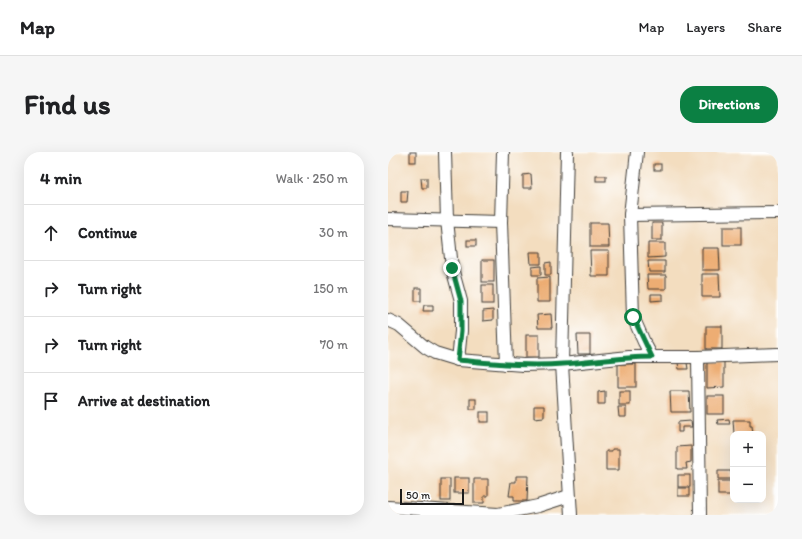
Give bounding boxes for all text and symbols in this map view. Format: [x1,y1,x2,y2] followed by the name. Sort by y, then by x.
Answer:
[20,16,55,39] text: Map
[639,19,664,36] text: Map
[686,19,725,36] text: Layers
[747,19,782,36] text: Share
[680,86,778,123] button: Directions
[24,87,111,121] text: Find us
[40,168,82,188] text: 4 min
[276,171,348,186] text: Walk · 250 m
[40,222,62,244] icon: ahead
[78,224,137,242] text: Continue
[319,225,348,240] text: 30 m
[443,259,461,277] route end
[40,278,62,300] icon: right
[78,280,142,298] text: Turn right
[313,281,348,296] text: 150 m
[624,308,642,326] route start
[40,334,62,356] icon: right
[78,336,142,354] text: Turn right
[320,337,348,352] text: 70 m
[40,390,62,412] icon: arrive
[78,392,210,410] text: Arrive at destination
[730,431,766,503] map controls
[730,431,766,467] button: +
[730,467,766,503] button: −
[400,487,464,506] scale bar
[406,489,430,502] text: 50 m

